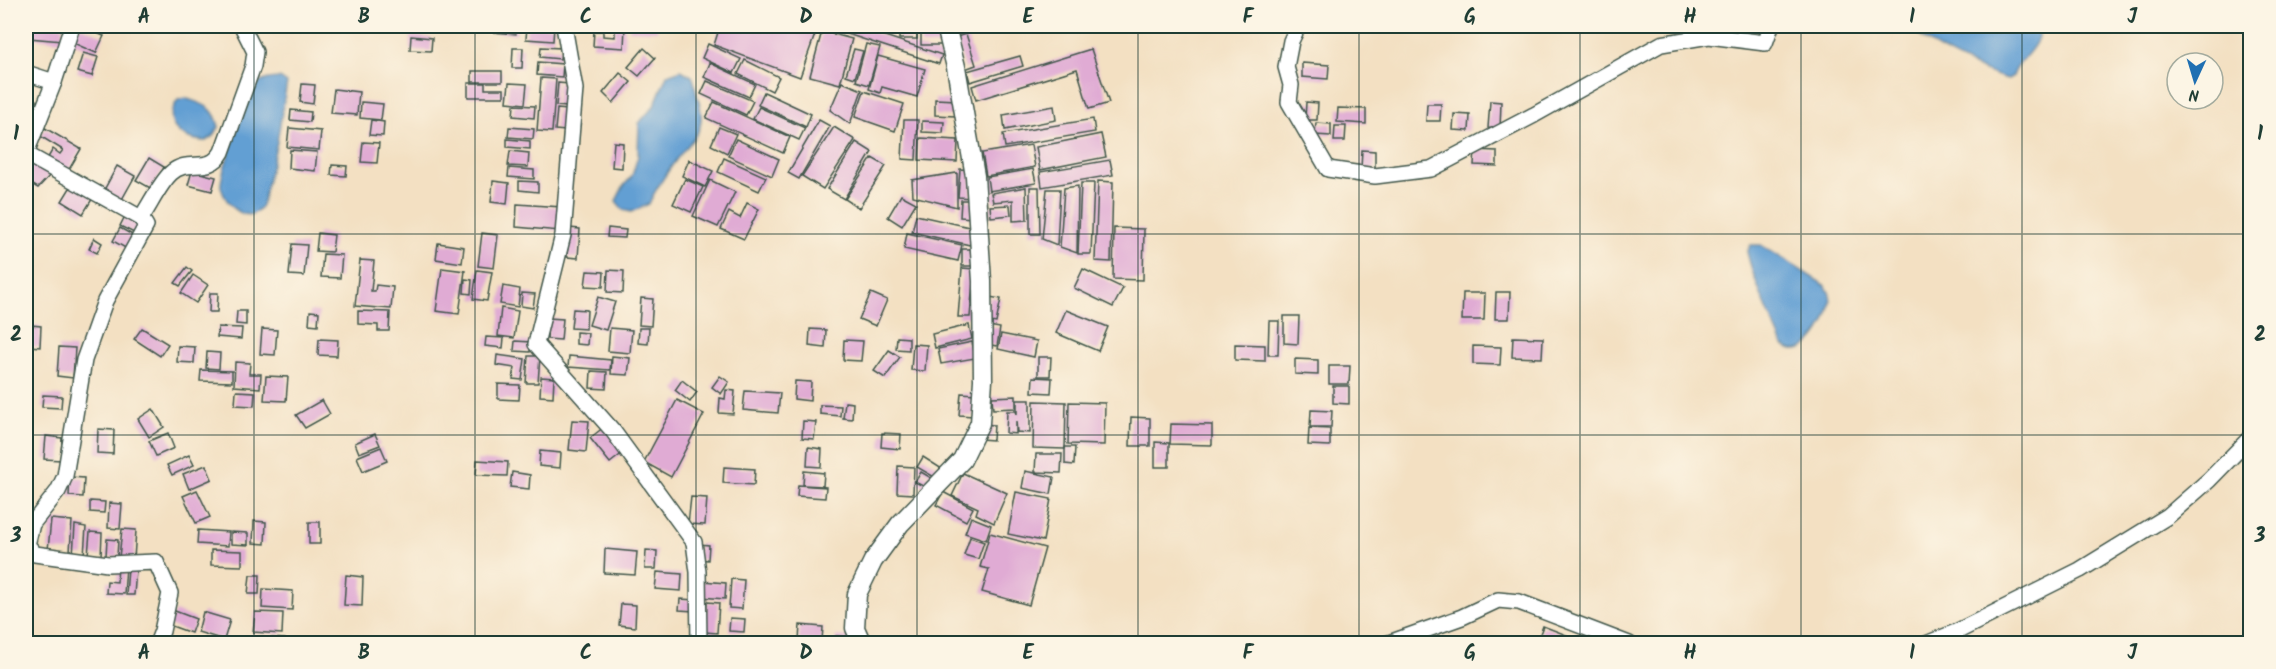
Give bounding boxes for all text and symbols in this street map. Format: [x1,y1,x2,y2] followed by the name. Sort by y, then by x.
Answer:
[138,2,150,34] text: A
[358,2,370,34] text: B
[580,2,592,34] text: C
[799,2,813,34] text: D
[1022,2,1034,34] text: E
[1243,2,1255,34] text: F
[1464,2,1476,34] text: G
[1683,2,1697,34] text: H
[1909,2,1915,34] text: I
[2127,2,2138,34] text: J
[2165,51,2225,111] north arrow
[2188,82,2200,107] text: N
[13,119,19,151] text: 1
[2257,119,2263,151] text: 1
[10,320,22,352] text: 2
[2254,320,2266,352] text: 2
[10,521,22,553] text: 3
[2254,521,2266,553] text: 3
[138,638,150,669] text: A
[358,638,370,669] text: B
[580,638,592,669] text: C
[799,638,813,669] text: D
[1022,638,1034,669] text: E
[1243,638,1255,669] text: F
[1464,638,1476,669] text: G
[1683,638,1697,669] text: H
[1909,638,1915,669] text: I
[2127,638,2138,669] text: J

